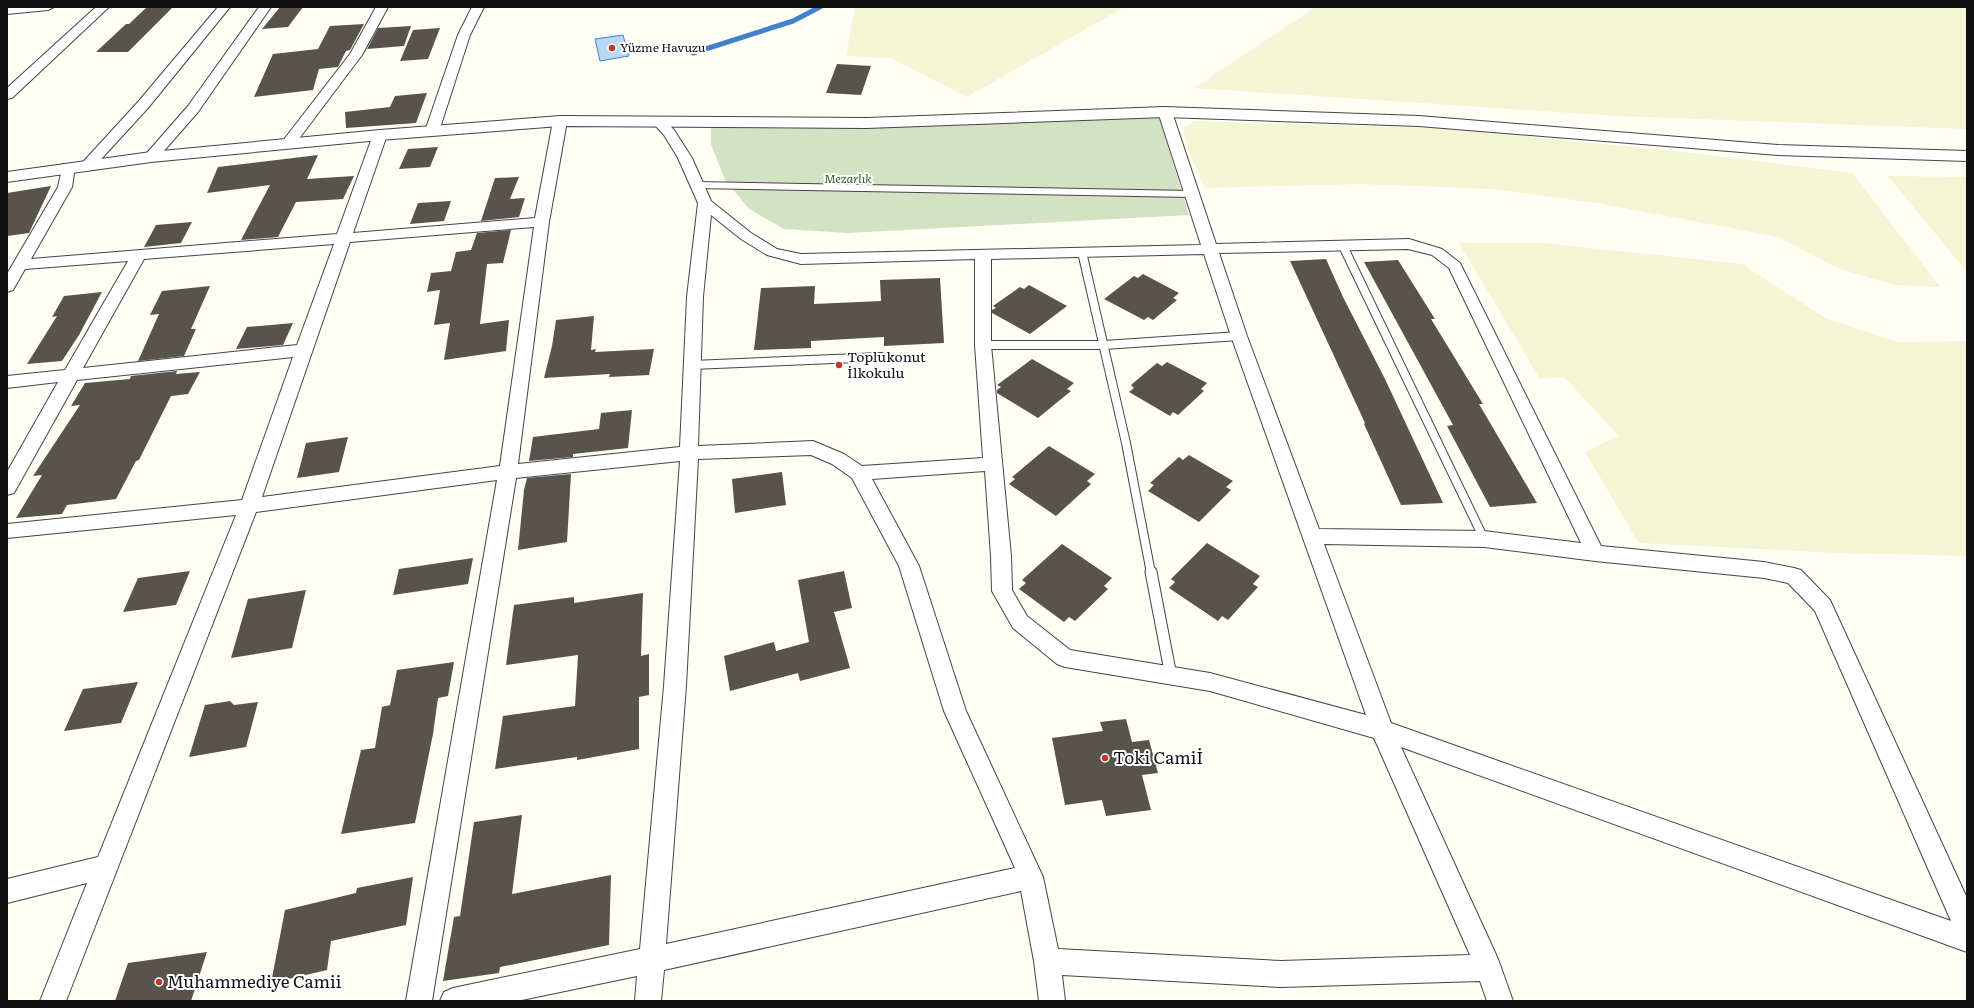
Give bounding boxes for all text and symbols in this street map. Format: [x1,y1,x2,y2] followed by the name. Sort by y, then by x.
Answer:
[620,38,706,56] place label: Yüzme Havuzu
[607,43,617,53] marker: Yüzme Havuzu
[824,169,872,187] park label: Mezarlık
[847,346,926,382] place label: Toplukonut İlkokulu
[834,360,844,370] marker: Toplukonut İlkokulu
[1113,744,1203,769] place label: Toki Camiİ
[1100,753,1110,763] marker: Toki Camiİ
[167,968,342,993] place label: Muhammediye Camii
[154,977,164,987] marker: Muhammediye Camii

